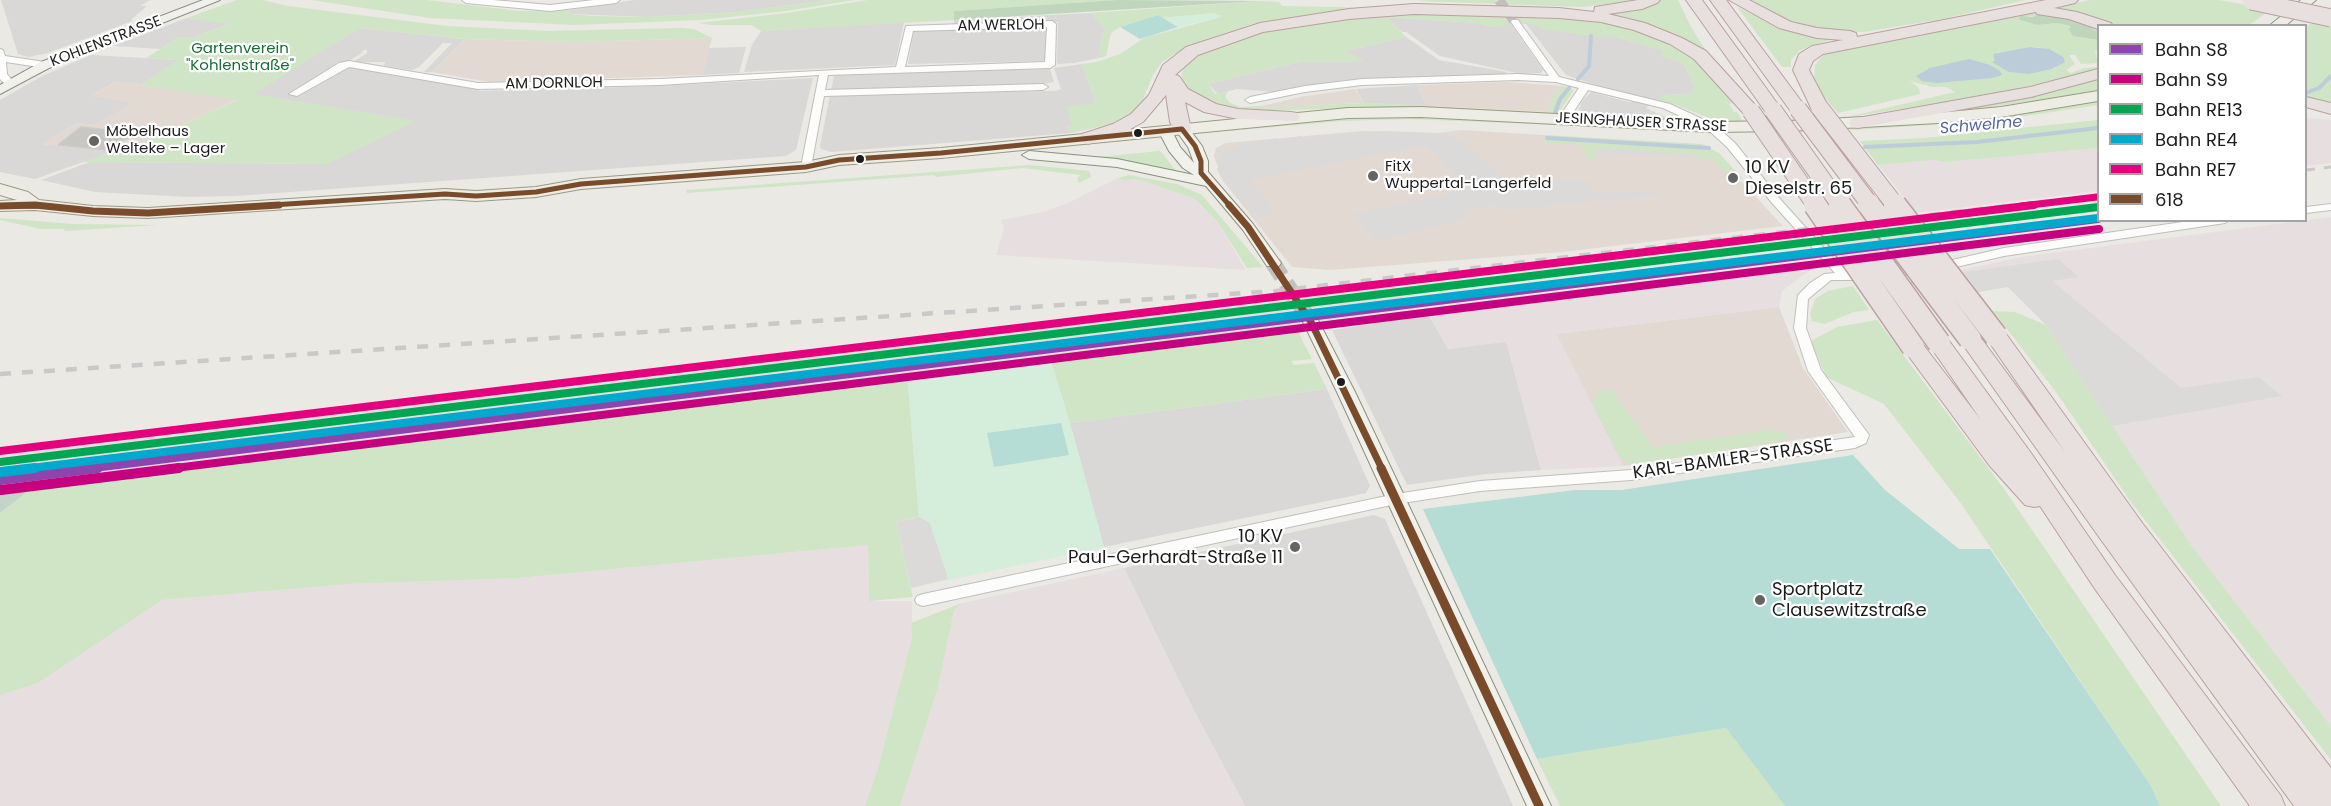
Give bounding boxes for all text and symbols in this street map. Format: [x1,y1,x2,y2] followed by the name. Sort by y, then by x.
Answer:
[48,13,164,71] street label: KOHLENSTRASSE
[957,16,1045,36] street label: AM WERLOH
[2097,24,2307,222] legend
[2155,37,2228,62] text: Bahn S8
[186,40,294,75] park label: Gartenverein "Kohlenstraße"
[2155,67,2228,92] text: Bahn S9
[505,74,603,94] street label: AM DORNLOH
[2155,97,2243,122] text: Bahn RE13
[1555,110,1727,136] street label: JESINGHAUSER STRASSE
[1939,113,2023,139] water label: Schwelme
[106,123,225,158] place label: Möbelhaus Welteke – Lager
[1132,127,1144,139] unlabelled marker
[2155,127,2238,152] text: Bahn RE4
[87,134,101,148] marker: Möbelhaus Welteke – Lager
[854,153,866,165] unlabelled marker
[1745,157,1852,200] place label: 10 KV Dieselstr. 65
[2155,157,2236,182] text: Bahn RE7
[1385,158,1551,193] place label: FitX Wuppertal-Langerfeld
[1366,169,1380,183] marker: FitX Wuppertal-Langerfeld
[1726,171,1740,185] marker: 10 KV Dieselstr. 65
[2155,187,2184,212] text: 618
[1335,376,1347,388] unlabelled marker
[1632,435,1834,485] street label: KARL-BAMLER-STRASSE
[1068,526,1283,568] place label: 10 KV Paul-Gerhardt-Straße 11
[1288,540,1302,554] marker: 10 KV Paul-Gerhardt-Straße 11
[1772,579,1927,622] place label: Sportplatz Clausewitzstraße
[1753,593,1767,607] marker: Sportplatz Clausewitzstraße

